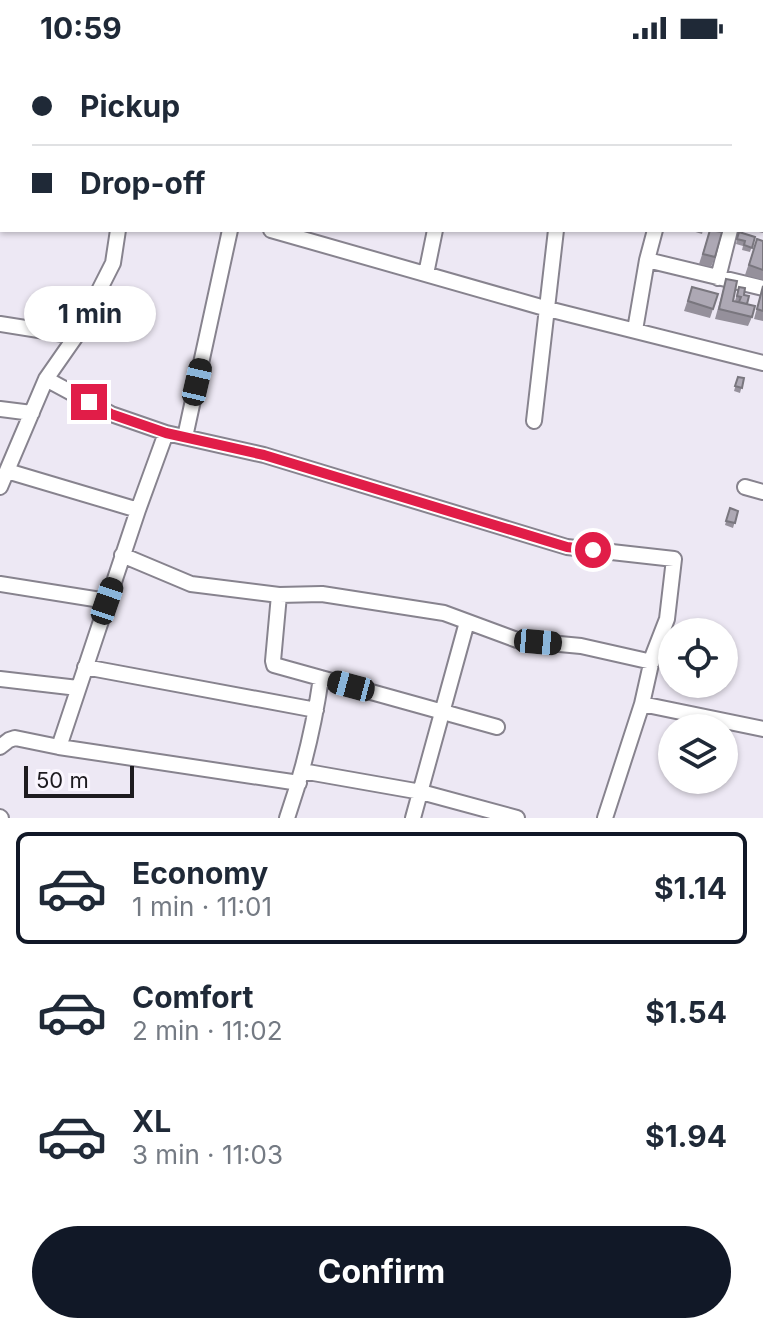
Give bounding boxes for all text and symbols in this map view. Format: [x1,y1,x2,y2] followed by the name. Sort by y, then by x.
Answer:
[40,10,122,46] text: 10:59
[80,88,180,124] text: Pickup
[80,165,206,201] text: Drop-off
[23,286,155,342] callout: 1 min
[58,298,122,329] text: 1 min
[180,356,214,408] car
[71,384,107,420] route end
[575,532,611,568] route start
[88,574,126,628] car
[658,618,738,794] map controls
[658,618,738,698] button: locate
[513,628,563,656] car
[325,668,377,704] car
[658,714,738,794] button: layers
[24,762,134,798] scale bar
[36,767,89,793] text: 50 m
[36,852,108,924] icon: car
[132,855,268,891] text: Economy
[654,870,727,906] text: $1.14
[132,891,272,922] text: 1 min · 11:01
[36,976,108,1048] icon: car
[132,979,253,1015] text: Comfort
[645,994,727,1030] text: $1.54
[132,1015,283,1046] text: 2 min · 11:02
[36,1100,108,1172] icon: car
[132,1103,171,1139] text: XL
[645,1118,727,1154] text: $1.94
[132,1139,283,1170] text: 3 min · 11:03
[32,1226,731,1318] button: Confirm

